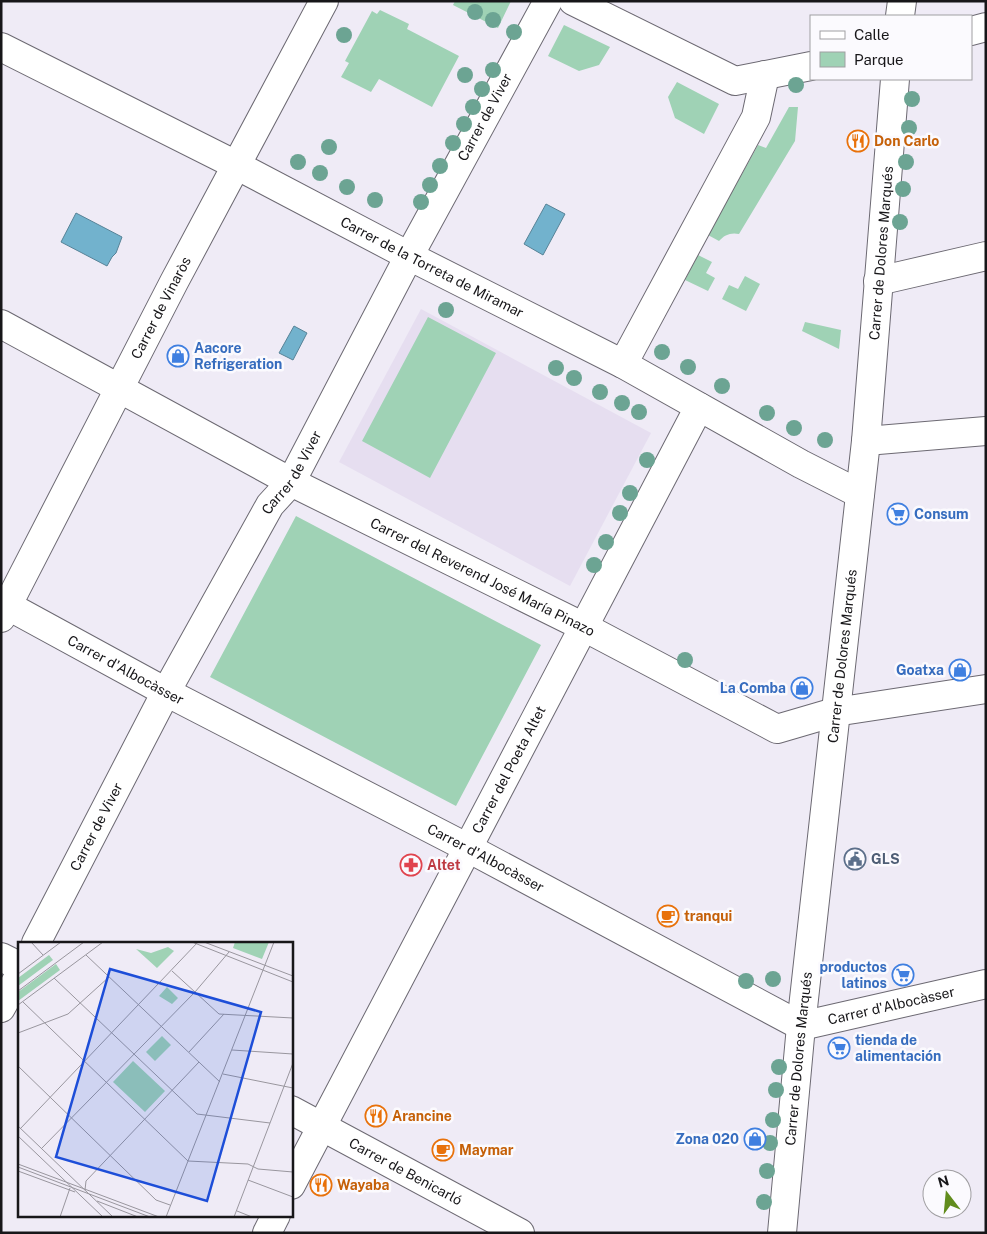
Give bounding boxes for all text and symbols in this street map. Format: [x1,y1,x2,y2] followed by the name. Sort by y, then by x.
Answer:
[810,15,972,80] legend
[854,26,890,43] text: Calle
[854,51,904,68] text: Parque
[454,70,515,164] street label: Carrer de Viver
[846,129,870,153] restaurant icon: Don Carlo
[874,133,939,149] place label: Don Carlo
[866,165,896,341] street label: Carrer de Dolores Marqués
[338,213,526,321] street label: Carrer de la Torreta de Miramar
[128,254,194,362] street label: Carrer de Vinaròs
[194,340,282,372] place label: Aacore Refrigeration
[166,344,190,368] shop icon: Aacore Refrigeration
[258,428,324,517] street label: Carrer de Viver
[886,502,910,526] supermarket icon: Consum
[914,506,969,522] place label: Consum
[368,515,598,639] street label: Carrer del Reverend José María Pinazo
[825,569,860,744] street label: Carrer de Dolores Marqués
[65,632,186,708] street label: Carrer d'Albocàsser
[948,658,972,682] shop icon: Goatxa
[896,662,944,678] place label: Goatxa
[790,676,814,700] shop icon: La Comba
[720,680,786,696] place label: La Comba
[469,703,549,836] street label: Carrer del Poeta Altet
[67,780,126,874] street label: Carrer de Viver
[425,820,547,895] street label: Carrer d'Albocàsser
[843,847,867,871] public building icon: GLS
[871,851,900,867] place label: GLS
[399,853,423,877] pharmacy icon: Altet
[427,857,461,873] place label: Altet
[656,904,680,928] cafe icon: tranqui
[684,908,732,924] place label: tranqui
[18,942,292,1216] inset map
[819,959,887,991] place label: productos latinos
[891,963,915,987] supermarket icon: productos latinos
[782,971,815,1146] street label: Carrer de Dolores Marqués
[826,983,956,1028] street label: Carrer d'Albocàsser
[855,1032,941,1064] place label: tienda de alimentación
[827,1036,851,1060] supermarket icon: tienda de alimentación
[364,1104,388,1128] restaurant icon: Arancine
[392,1108,452,1124] place label: Arancine
[743,1127,767,1151] shop icon: Zona 020
[675,1131,739,1147] place label: Zona 020
[346,1135,465,1208] street label: Carrer de Benicarló
[431,1138,455,1162] cafe icon: Maymar
[459,1142,514,1158] place label: Maymar
[922,1169,972,1219] north arrow
[936,1172,951,1191] text: N
[309,1173,333,1197] restaurant icon: Wayaba
[337,1177,390,1193] place label: Wayaba

